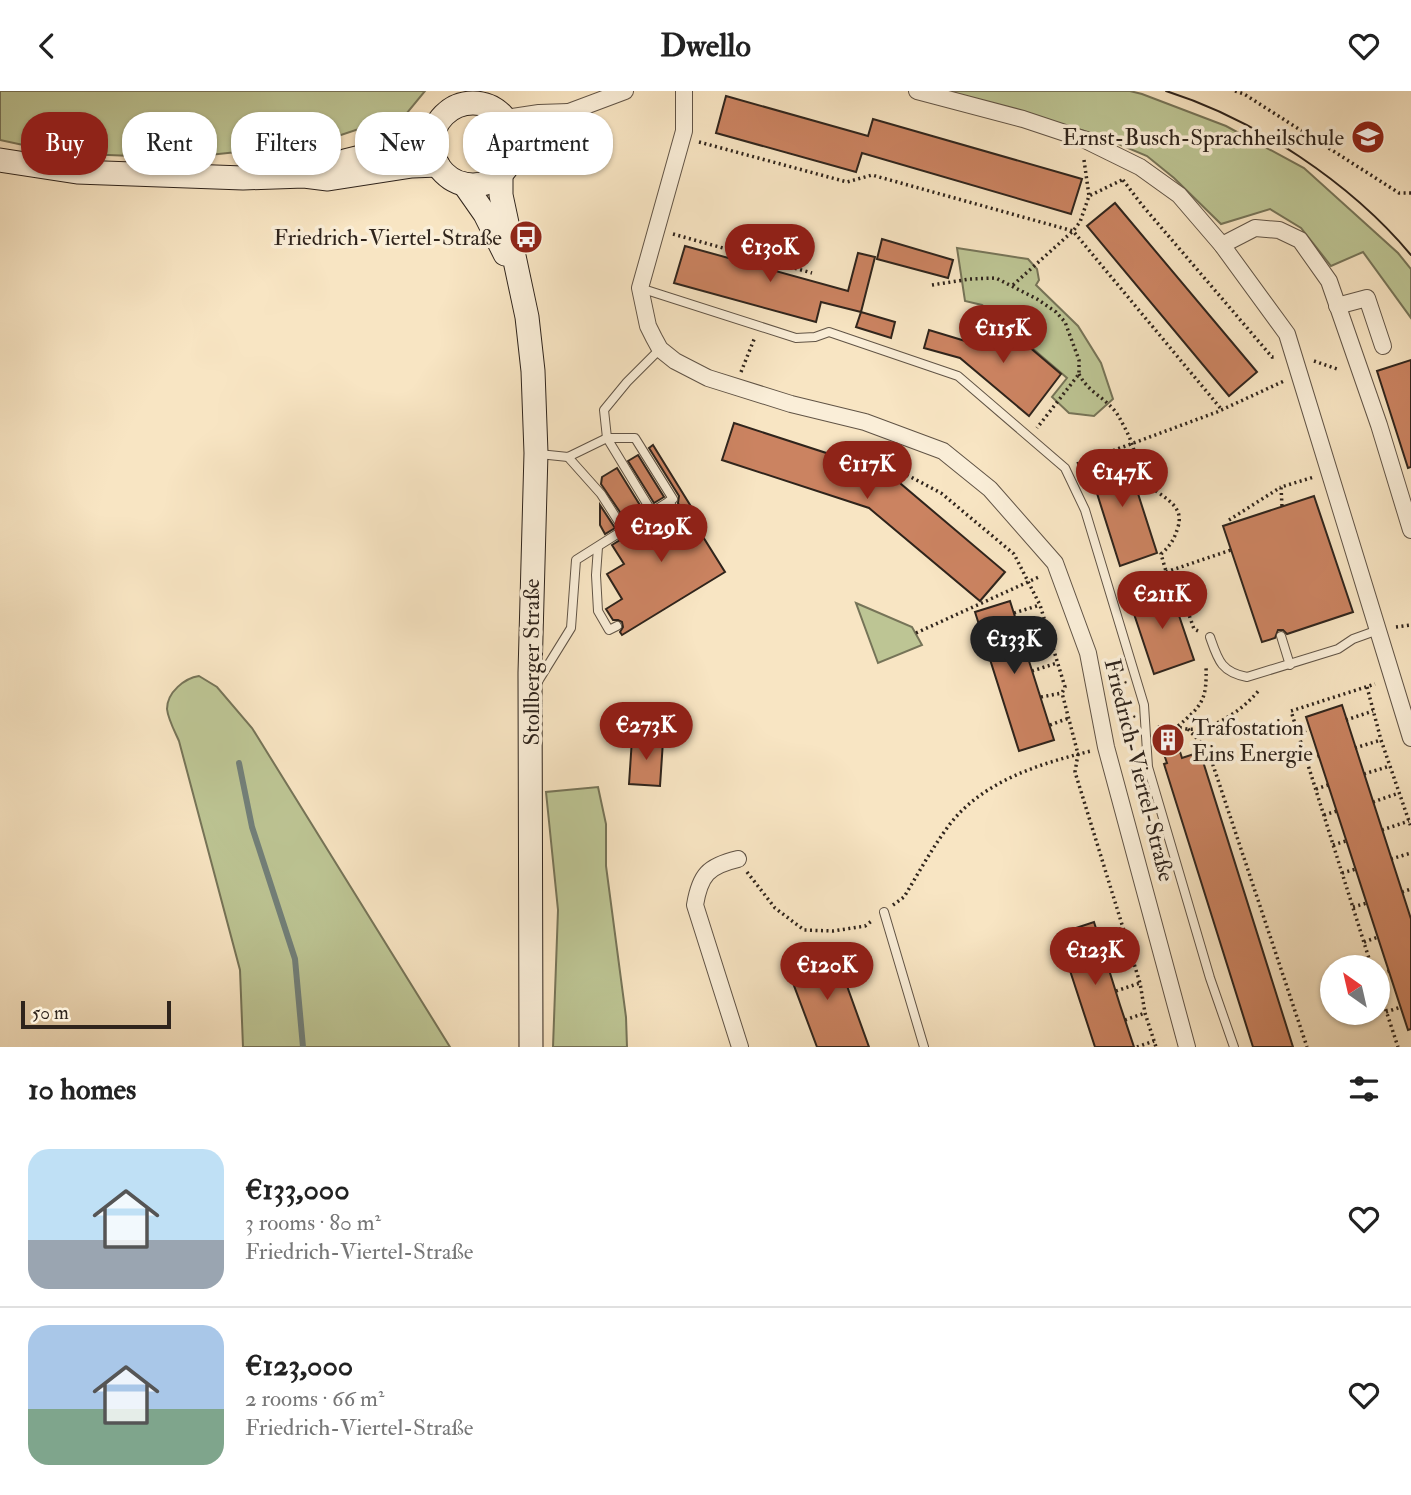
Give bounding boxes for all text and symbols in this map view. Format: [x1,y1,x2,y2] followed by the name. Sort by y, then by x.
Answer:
[660,26,751,66] text: Dwello
[28,27,66,65] icon: back
[1345,27,1383,65] icon: heart
[21,112,108,175] chip: Buy
[122,112,217,175] chip: Rent
[231,112,341,175] chip: Filters
[355,112,449,175] chip: New
[463,112,613,175] chip: Apartment
[1349,118,1387,156] school or university icon: Ernst-Busch-Sprachheilschule
[1062,123,1344,153] place label: Ernst-Busch-Sprachheilschule
[507,218,545,256] bus stop icon: Friedrich-Viertel-Straße
[274,223,502,252] place label: Friedrich-Viertel-Straße
[721,225,819,284] pin: €130K
[741,232,799,261] text: €130K
[954,306,1052,365] pin: €115K
[975,313,1031,342] text: €115K
[818,441,916,501] pin: €117K
[839,449,895,478] text: €117K
[1073,449,1171,509] pin: €147K
[1092,457,1152,486] text: €147K
[612,505,710,564] pin: €129K
[630,512,692,541] text: €129K
[1113,571,1211,631] pin: €211K
[517,578,546,745] street label: Stollberger Straße
[1133,579,1191,608] text: €211K
[965,617,1063,676] pin: €133K
[986,624,1042,653] text: €133K
[1098,656,1181,885] street label: Friedrich-Viertel-Straße
[597,703,695,762] pin: €273K
[616,710,676,739] text: €273K
[1192,713,1313,768] place label: Trafostation Eins Energie
[1149,721,1187,759] building icon: Trafostation Eins Energie
[1046,927,1144,987] pin: €123K
[1066,935,1124,964] text: €123K
[778,943,876,1002] pin: €120K
[796,950,858,979] text: €120K
[1320,955,1390,1025] north arrow
[1320,955,1390,1025] map controls
[21,998,172,1030] scale bar
[32,1001,69,1025] text: 50 m
[1345,1070,1383,1108] icon: filters
[28,1071,136,1108] text: 10 homes
[245,1171,350,1208] text: €133,000
[84,1177,168,1261] icon: home
[1345,1200,1383,1238] icon: heart
[245,1208,381,1237] text: 3 rooms · 80 m²
[245,1237,473,1266] text: Friedrich-Viertel-Straße
[245,1347,353,1384] text: €123,000
[84,1353,168,1437] icon: home
[1345,1376,1383,1414] icon: heart
[245,1384,384,1413] text: 2 rooms · 66 m²
[245,1413,473,1442] text: Friedrich-Viertel-Straße

